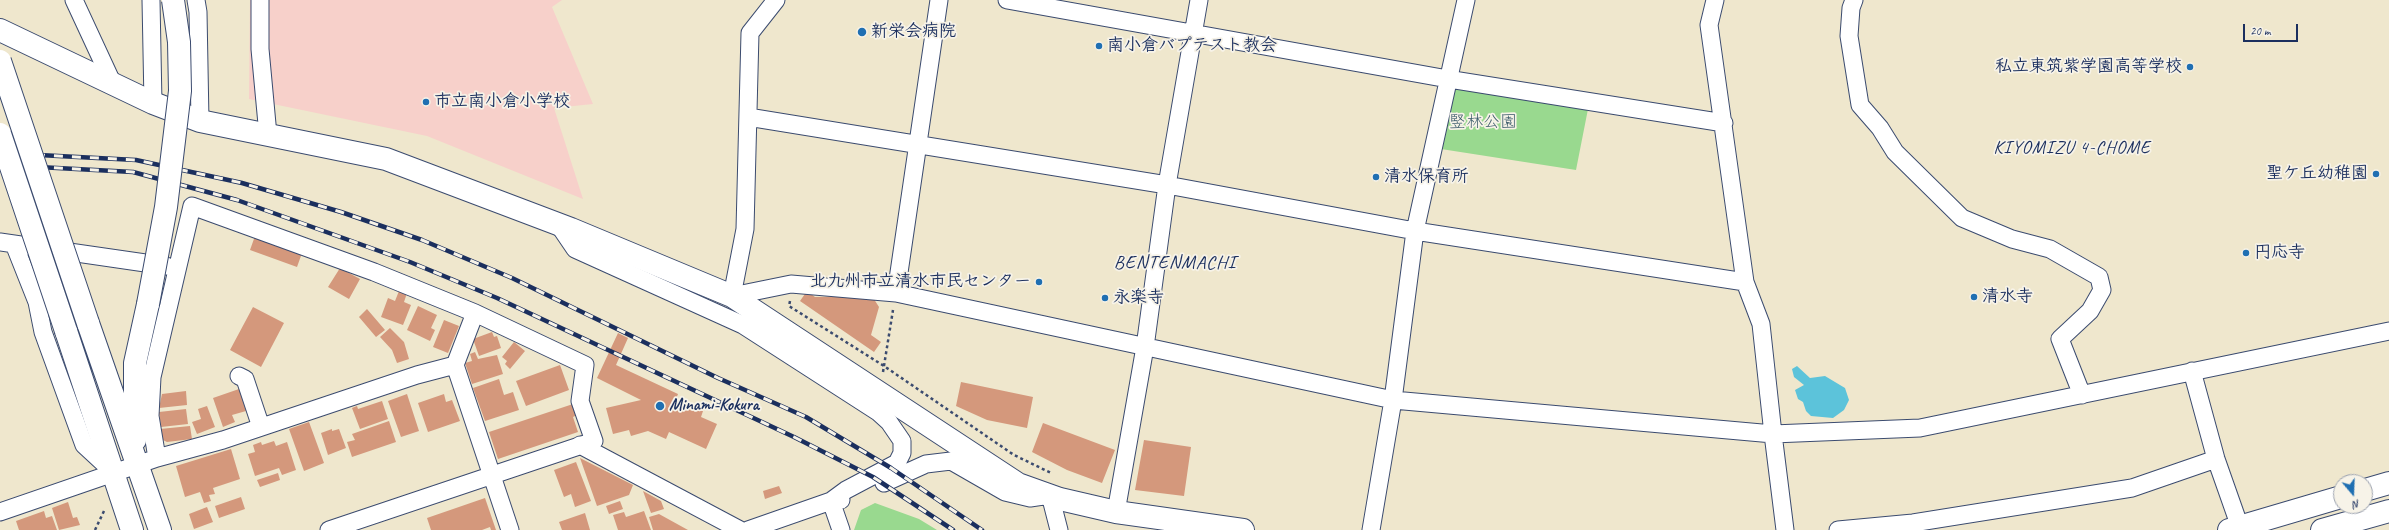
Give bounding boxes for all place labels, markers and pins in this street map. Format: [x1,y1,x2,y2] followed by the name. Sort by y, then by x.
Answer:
[871,22,956,42] place label: 新栄会病院
[856,26,868,38] marker: 新栄会病院
[1107,36,1277,56] place label: 南小倉バプテスト教会
[1094,41,1104,51] marker: 南小倉バプテスト教会
[1995,57,2182,77] place label: 私立東筑紫学園高等学校
[2185,62,2195,72] marker: 私立東筑紫学園高等学校
[434,92,570,112] place label: 市立南小倉小学校
[421,97,431,107] marker: 市立南小倉小学校
[2266,164,2368,184] place label: 聖ケ丘幼稚園
[1384,167,1469,187] place label: 清水保育所
[2371,169,2381,179] marker: 聖ケ丘幼稚園
[1371,172,1381,182] marker: 清水保育所
[2254,243,2305,263] place label: 円応寺
[2241,248,2251,258] marker: 円応寺
[810,272,1031,292] place label: 北九州市立清水市民センター
[1034,277,1044,287] marker: 北九州市立清水市民センター
[1982,287,2033,307] place label: 清水寺
[1113,288,1164,308] place label: 永楽寺
[1969,292,1979,302] marker: 清水寺
[1100,293,1110,303] marker: 永楽寺
[669,396,759,416] place label: Minami-Kokura
[654,400,666,412] marker: Minami-Kokura

